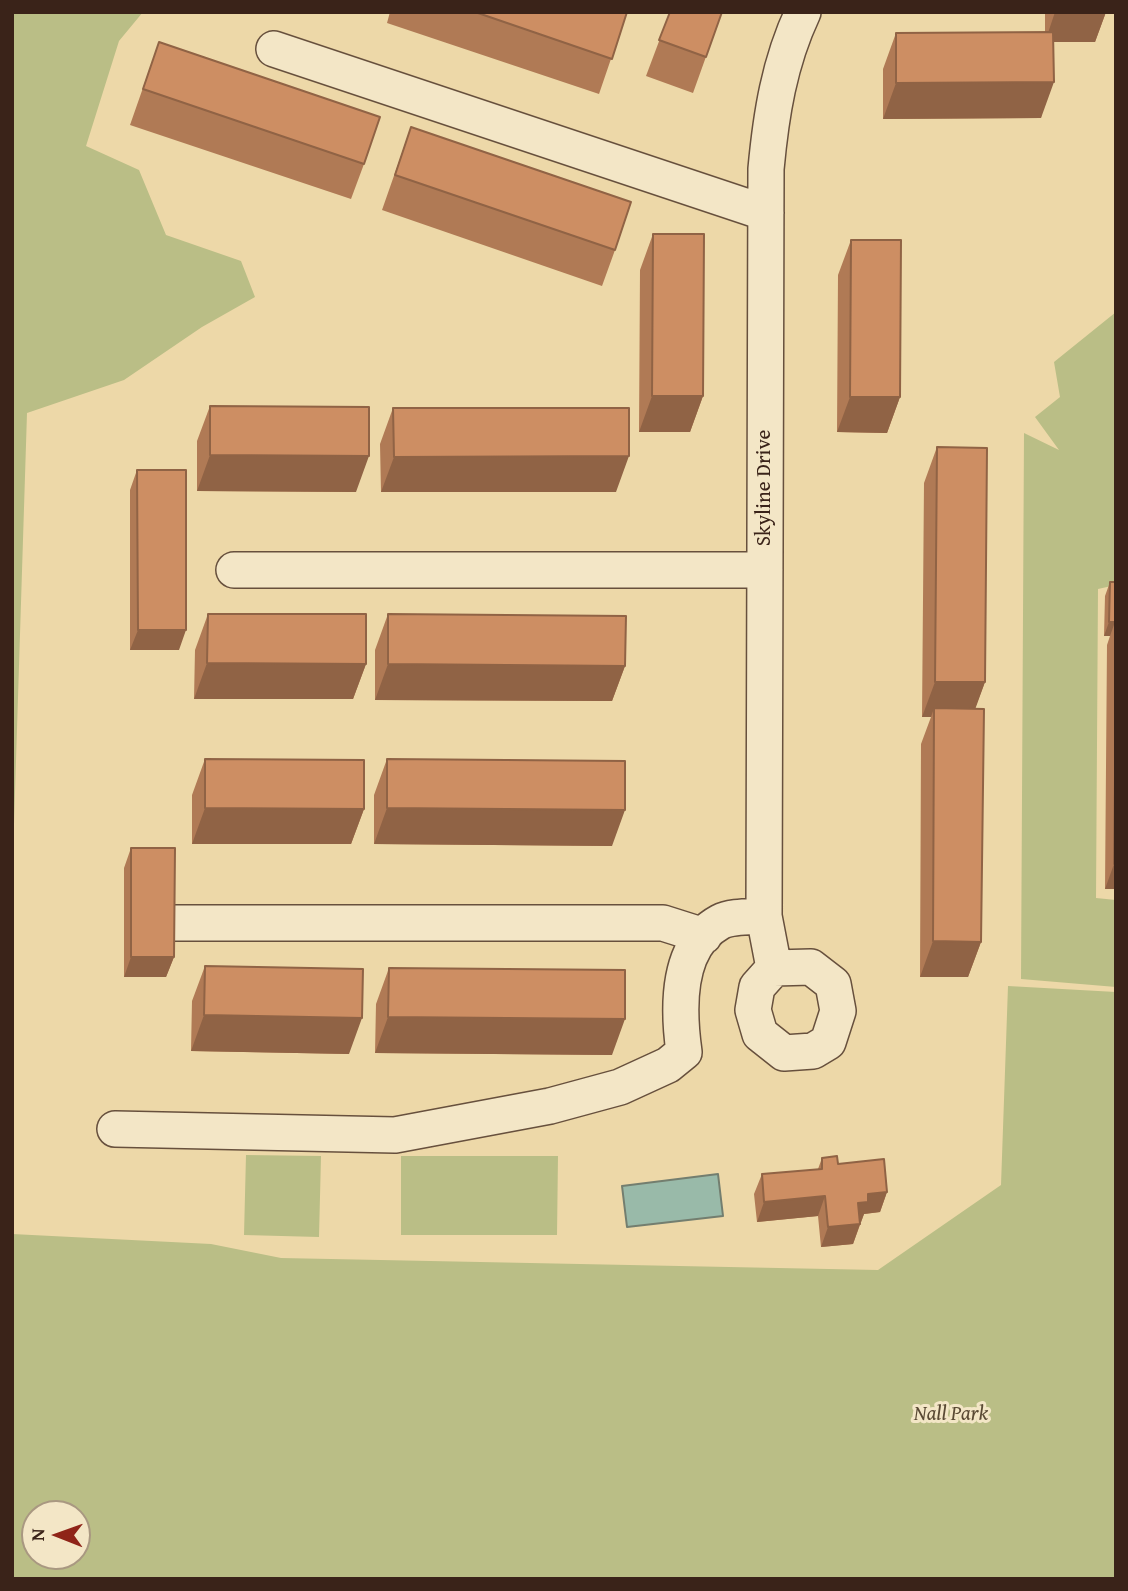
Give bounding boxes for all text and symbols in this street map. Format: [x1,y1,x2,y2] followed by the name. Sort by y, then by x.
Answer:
[752,430,778,546] street label: Skyline Drive
[914,1402,988,1428] park label: Nall Park
[21,1500,91,1570] north arrow
[23,1528,51,1541] text: N

